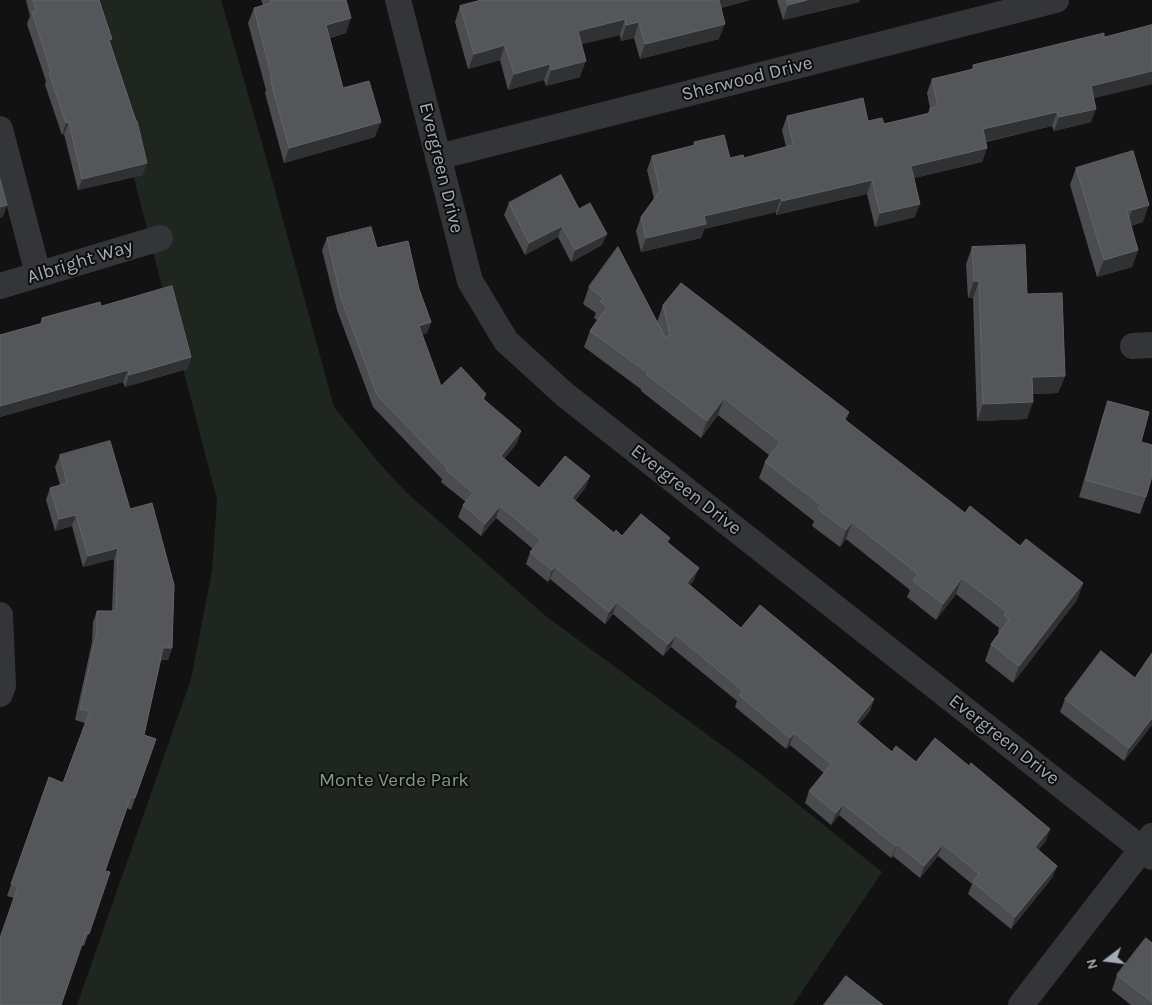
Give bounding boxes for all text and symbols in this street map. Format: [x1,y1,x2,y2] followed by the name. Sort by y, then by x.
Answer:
[679,52,815,106] street label: Sherwood Drive
[414,100,468,236] street label: Evergreen Drive
[24,235,136,289] street label: Albright Way
[626,440,746,540] street label: Evergreen Drive
[944,690,1064,790] street label: Evergreen Drive
[319,770,469,792] park label: Monte Verde Park
[1082,935,1132,985] north arrow
[1083,957,1102,971] text: N

